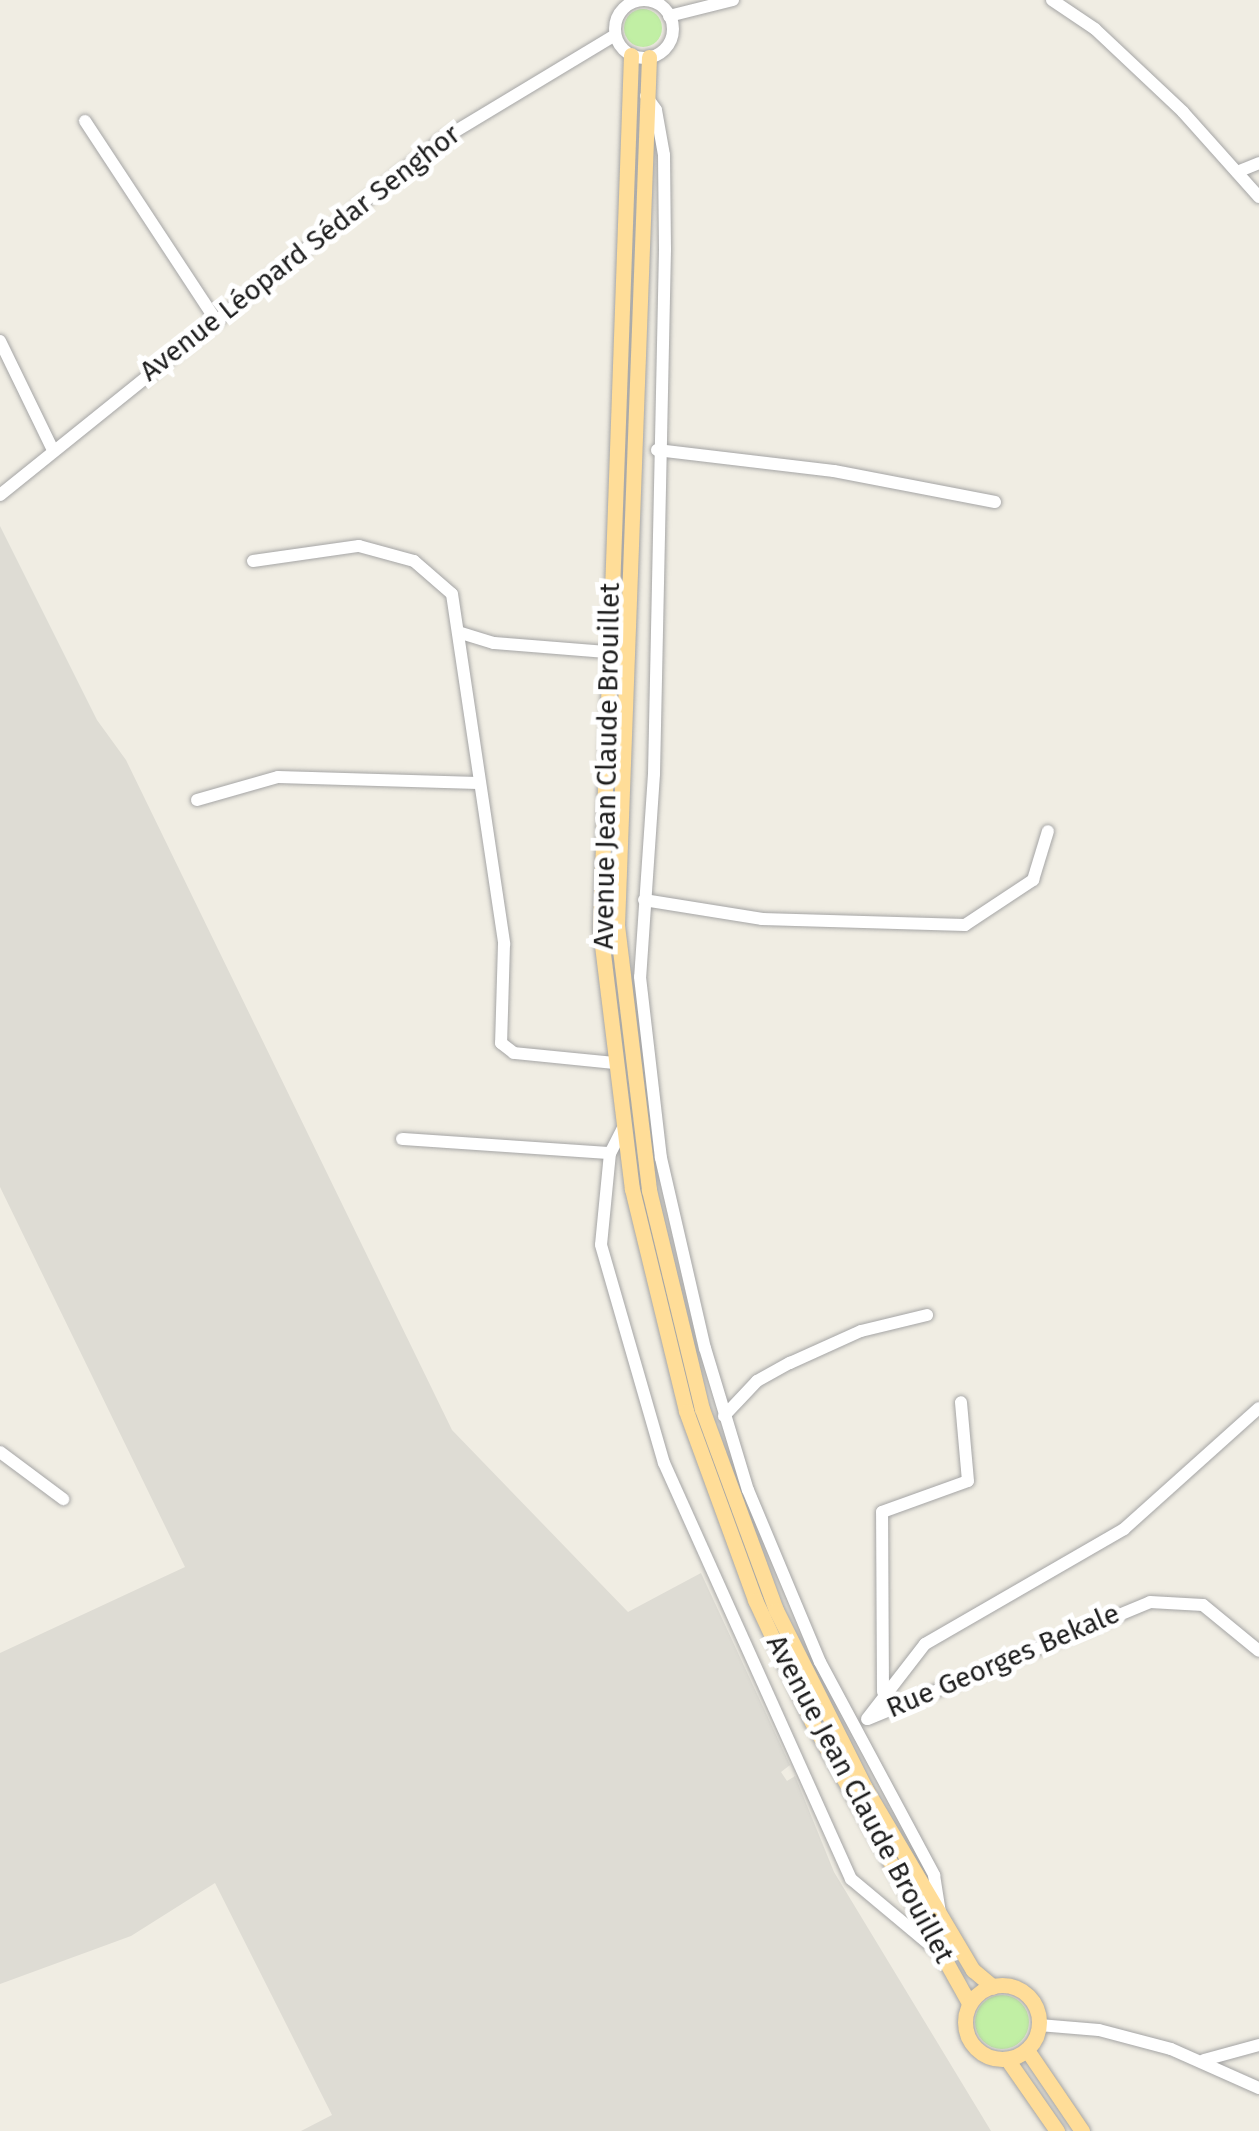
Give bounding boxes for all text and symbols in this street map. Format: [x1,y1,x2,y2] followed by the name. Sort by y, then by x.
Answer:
[133,118,467,388] street label: Avenue Léopard Sédar Senghor
[587,582,627,950] street label: Avenue Jean Claude Brouillet
[881,1597,1125,1725] street label: Rue Georges Bekale
[759,1629,961,1969] street label: Avenue Jean Claude Brouillet

